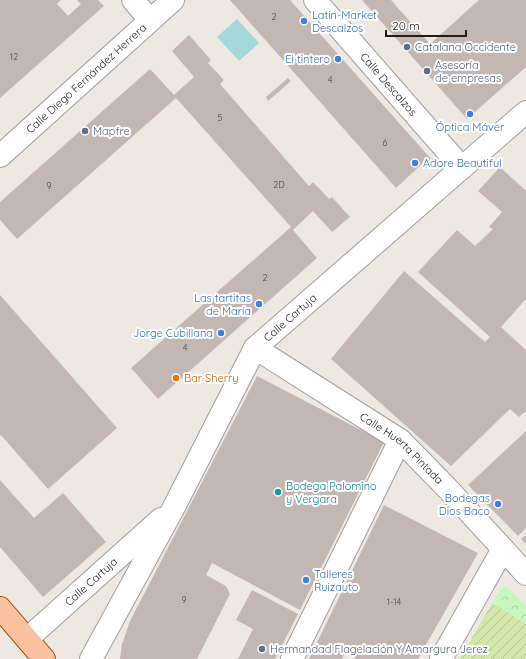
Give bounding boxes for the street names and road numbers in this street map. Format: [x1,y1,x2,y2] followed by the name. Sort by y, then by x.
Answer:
[23,20,149,136] street label: Calle Diego Fernández Herrera
[357,50,420,119] street label: Calle Descalzos
[261,291,319,344] street label: Calle Cartuja
[357,409,446,487] street label: Calle Huerta Pintada
[62,554,120,609] street label: Calle Cartuja

